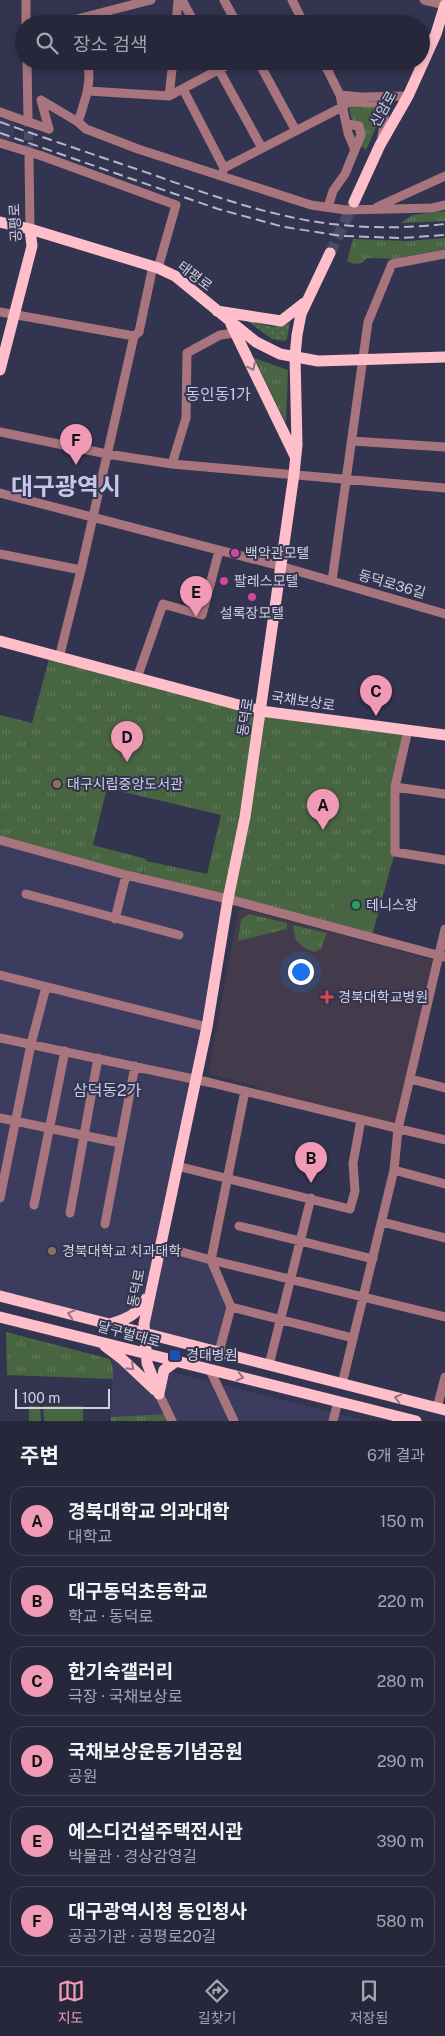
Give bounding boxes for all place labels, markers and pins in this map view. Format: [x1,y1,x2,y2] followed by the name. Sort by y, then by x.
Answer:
[60,424,92,465] pin: F
[245,545,309,561] place label: 백악관모텔
[229,547,241,559] marker: 백악관모텔
[234,573,298,589] place label: 팔레스모텔
[218,575,230,587] marker: 팔레스모텔
[180,576,212,617] pin: E
[246,591,258,603] marker: 설록장모텔
[220,605,284,621] place label: 설록장모텔
[360,675,392,716] pin: C
[111,721,143,762] pin: D
[67,776,183,792] place label: 대구시립중앙도서관
[51,778,63,790] marker: 대구시립중앙도서관
[307,789,339,830] pin: A
[366,897,418,913] place label: 테니스장
[350,899,362,911] marker: 테니스장
[338,989,428,1005] place label: 경북대학교병원
[320,990,334,1004] marker: 경북대학교병원
[295,1142,327,1183] pin: B
[62,1243,181,1259] place label: 경북대학교 치과대학
[46,1245,58,1257] marker: 경북대학교 치과대학
[186,1347,238,1363] place label: 경대병원
[168,1348,182,1362] marker: 경대병원

